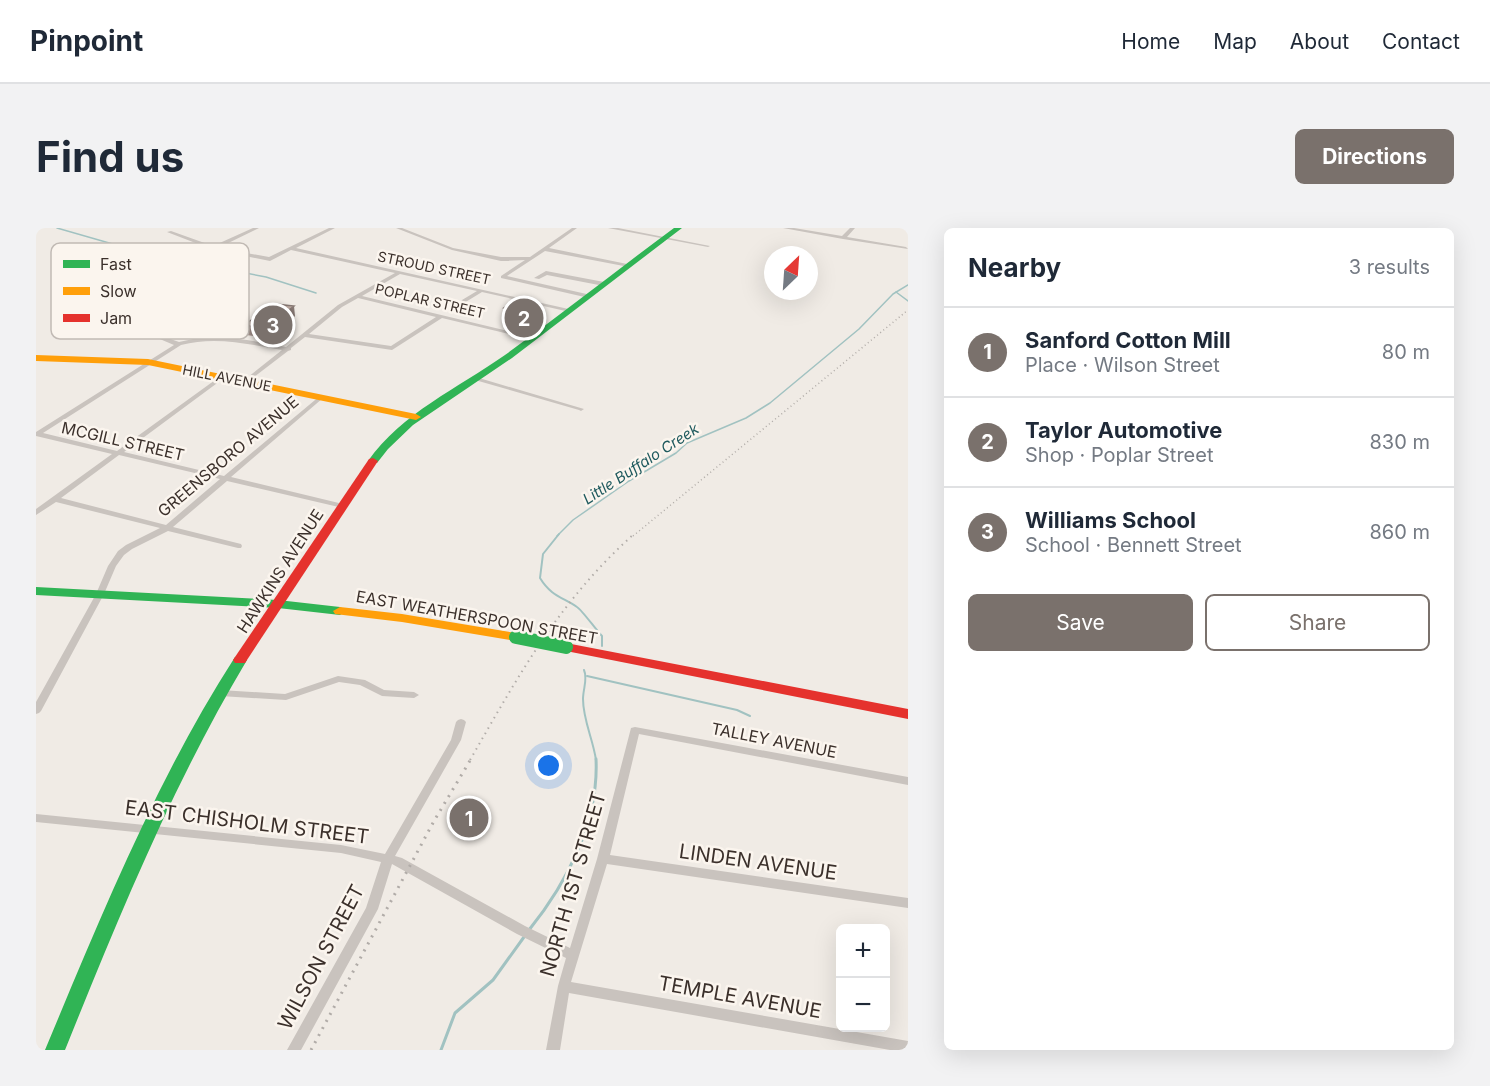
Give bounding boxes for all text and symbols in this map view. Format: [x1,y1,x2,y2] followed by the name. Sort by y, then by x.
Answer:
[30,24,143,58] text: Pinpoint
[1121,29,1180,54] text: Home
[1213,29,1257,54] text: Map
[1290,29,1349,54] text: About
[1382,29,1460,54] text: Contact
[1295,129,1454,184] button: Directions
[36,131,184,182] text: Find us
[51,243,249,339] legend
[764,246,818,300] north arrow
[376,247,492,288] street label: STROUD STREET
[968,252,1061,283] text: Nearby
[100,254,132,274] text: Fast
[1349,255,1430,279] text: 3 results
[374,280,487,321] street label: POPLAR STREET
[100,281,137,301] text: Slow
[504,296,544,340] pin: 2
[254,302,292,348] pin: 3
[100,308,132,328] text: Jam
[1025,327,1231,353] text: Sanford Cotton Mill
[983,340,992,364] text: 1
[1382,340,1430,364] text: 80 m
[1025,353,1220,377] text: Place · Wilson Street
[181,361,273,394] street label: HILL AVENUE
[154,391,302,521] street label: GREENSBORO AVENUE
[60,417,186,465] street label: MCGILL STREET
[1025,417,1222,443] text: Taylor Automotive
[579,418,703,508] water label: Little Buffalo Creek
[981,430,994,454] text: 2
[1370,430,1430,454] text: 830 m
[1025,443,1213,467] text: Shop · Poplar Street
[232,505,328,637] street label: HAWKINS AVENUE
[1025,507,1196,533] text: Williams School
[981,520,994,544] text: 3
[1369,520,1430,544] text: 860 m
[1025,533,1242,557] text: School · Bennett Street
[355,586,599,648] street label: EAST WEATHERSPOON STREET
[968,594,1193,651] button: Save
[1205,594,1430,651] button: Share
[710,718,838,762] street label: TALLEY AVENUE
[534,751,563,780] your location
[535,789,611,979] street label: NORTH 1ST STREET
[124,795,370,849] street label: EAST CHISHOLM STREET
[450,796,488,840] pin: 1
[678,839,838,885] street label: LINDEN AVENUE
[273,880,369,1034] street label: WILSON STREET
[836,924,890,1032] map controls
[836,924,890,978] button: +
[657,971,823,1023] street label: TEMPLE AVENUE
[836,978,890,1032] button: −

